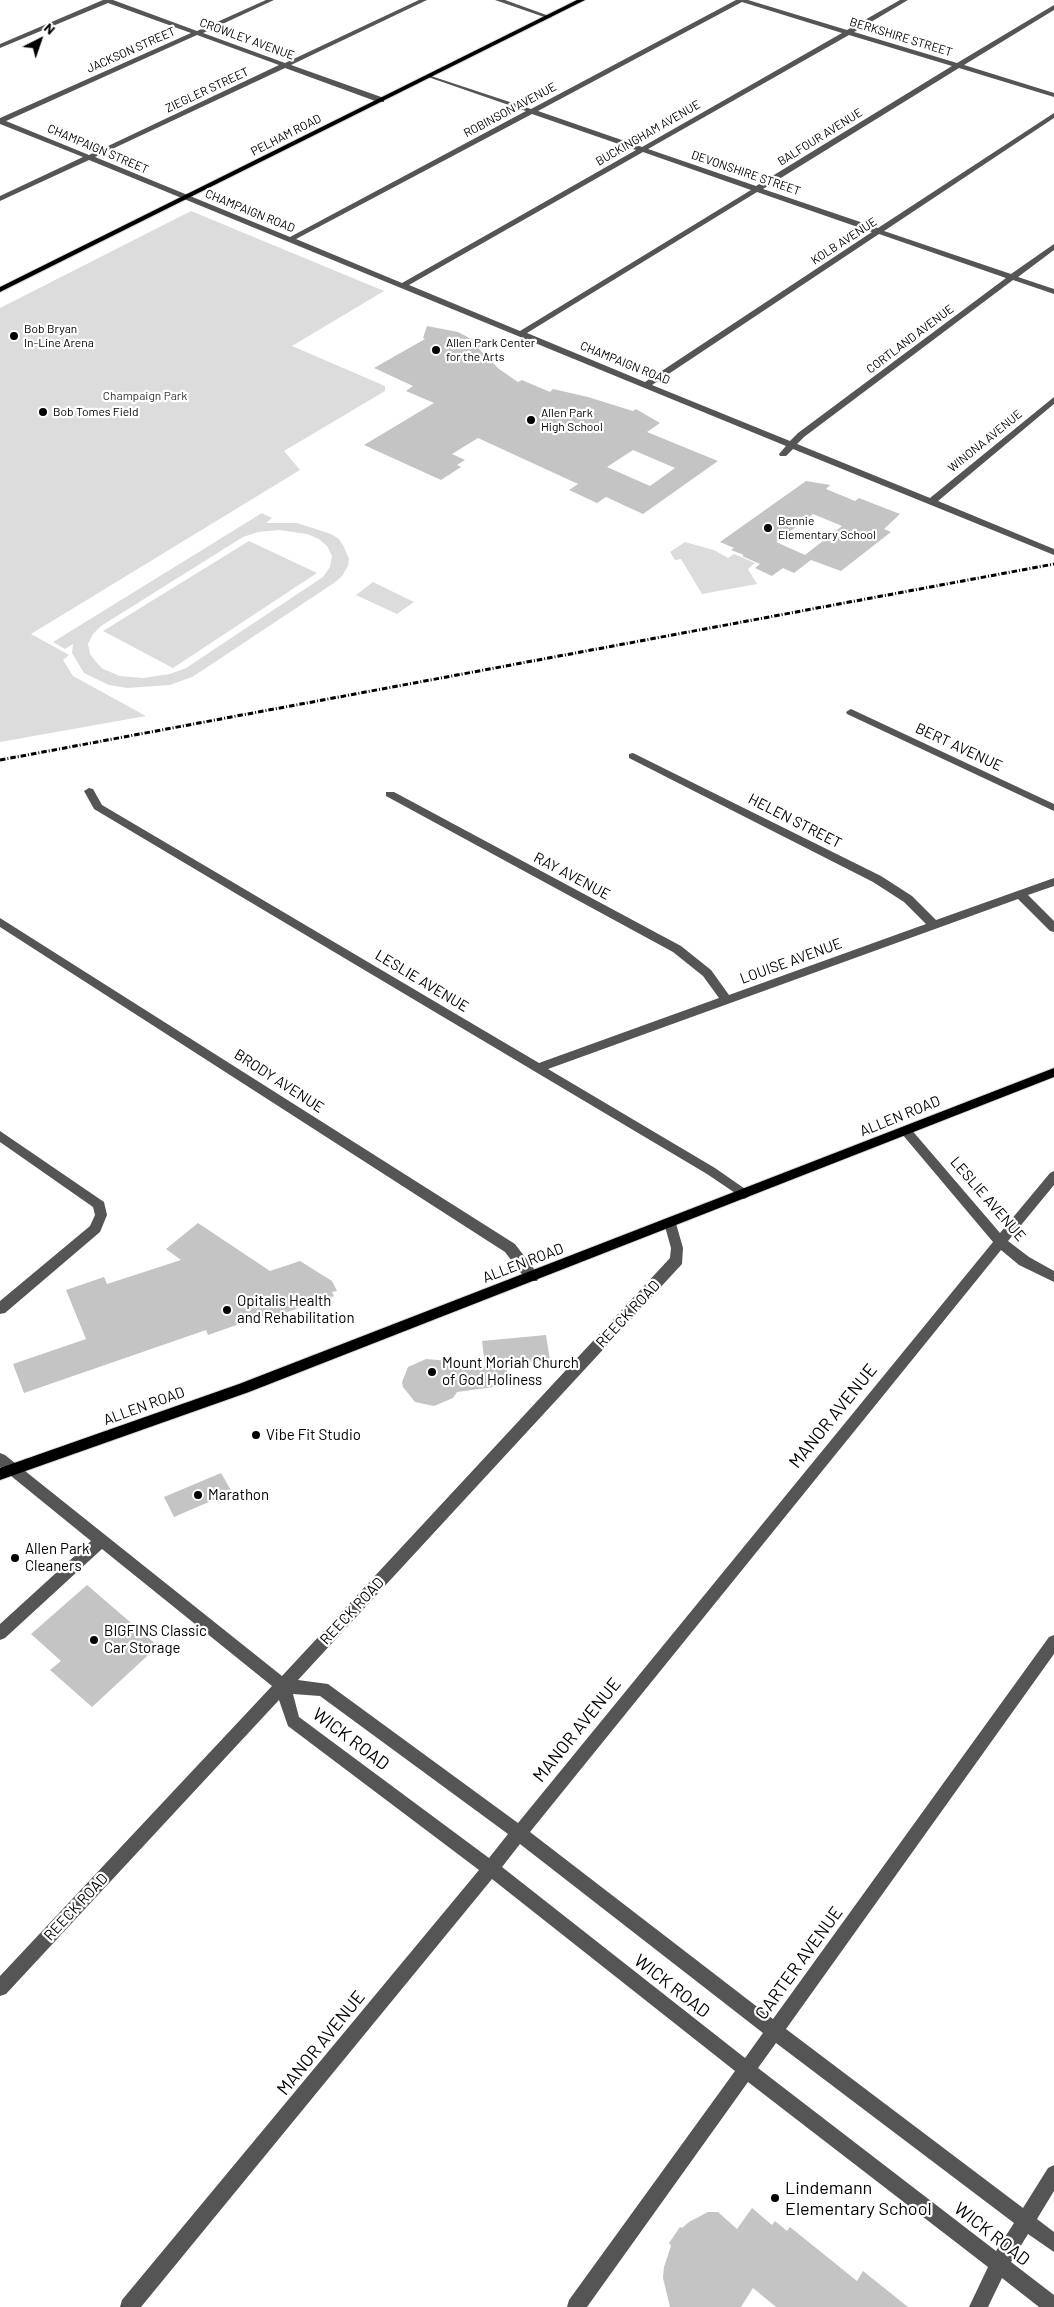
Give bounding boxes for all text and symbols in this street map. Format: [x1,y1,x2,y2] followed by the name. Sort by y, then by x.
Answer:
[15,15,65,65] north arrow
[198,15,296,63] street label: CROWLEY AVENUE
[848,15,954,59] street label: BERKSHIRE STREET
[41,19,59,38] text: N
[84,24,178,76] street label: JACKSON STREET
[163,64,251,116] street label: ZIEGLER STREET
[461,80,559,140] street label: ROBINSON AVENUE
[593,97,703,169] street label: BUCKINGHAM AVENUE
[775,105,865,169] street label: BALFOUR AVENUE
[248,111,324,159] street label: PELHAM ROAD
[45,121,151,177] street label: CHAMPAIGN STREET
[690,148,802,198] street label: DEVONSHIRE STREET
[203,186,297,236] street label: CHAMPAIGN ROAD
[808,214,880,268] street label: KOLB AVENUE
[864,302,956,376] street label: CORTLAND AVENUE
[24,322,94,350] place label: Bob Bryan In-Line Arena
[8,330,20,342] marker: Bob Bryan In-Line Arena
[446,336,535,364] place label: Allen Park Center for the Arts
[578,338,672,388] street label: CHAMPAIGN ROAD
[430,344,442,356] marker: Allen Park Center for the Arts
[103,389,187,403] park label: Champaign Park
[53,405,138,419] place label: Bob Tomes Field
[37,406,49,418] marker: Bob Tomes Field
[541,406,603,434] place label: Allen Park High School
[945,407,1025,475] street label: WINONA AVENUE
[525,414,537,426] marker: Allen Park High School
[778,514,876,542] place label: Bennie Elementary School
[762,522,774,534] marker: Bennie Elementary School
[913,719,1005,775] street label: BERT AVENUE
[745,790,845,852] street label: HELEN STREET
[531,848,613,904] street label: RAY AVENUE
[738,934,844,988] street label: LOUISE AVENUE
[372,946,472,1016] street label: LESLIE AVENUE
[231,1045,327,1117] street label: BRODY AVENUE
[857,1092,943,1140] street label: ALLEN ROAD
[946,1153,1030,1245] street label: LESLIE AVENUE
[480,1239,566,1287] street label: ALLEN ROAD
[592,1277,664,1351] street label: REECK ROAD
[237,1292,355,1327] place label: Opitalis Health and Rehabilitation
[221,1304,233,1316] marker: Opitalis Health and Rehabilitation
[442,1354,579,1389] place label: Mount Moriah Church of God Holiness
[784,1360,882,1472] street label: MANOR AVENUE
[426,1366,438,1378] marker: Mount Moriah Church of God Holiness
[101,1383,187,1429] street label: ALLEN ROAD
[266,1426,361,1444] place label: Vibe Fit Studio
[250,1429,262,1441] marker: Vibe Fit Studio
[208,1486,269,1504] place label: Marathon
[192,1489,204,1501] marker: Marathon
[25,1540,90,1575] place label: Allen Park Cleaners
[9,1552,21,1564] marker: Allen Park Cleaners
[316,1574,388,1648] street label: REECK ROAD
[104,1622,207,1657] place label: BIGFINS Classic Car Storage
[88,1634,100,1646] marker: BIGFINS Classic Car Storage
[528,1674,626,1786] street label: MANOR AVENUE
[308,1703,394,1775] street label: WICK ROAD
[40,1870,112,1944] street label: REECK ROAD
[751,1902,847,2024] street label: CARTER AVENUE
[630,1950,714,2022] street label: WICK ROAD
[272,1987,370,2099] street label: MANOR AVENUE
[785,2177,932,2220] place label: Lindemann Elementary School
[769,2192,781,2204] marker: Lindemann Elementary School
[950,2198,1034,2270] street label: WICK ROAD

